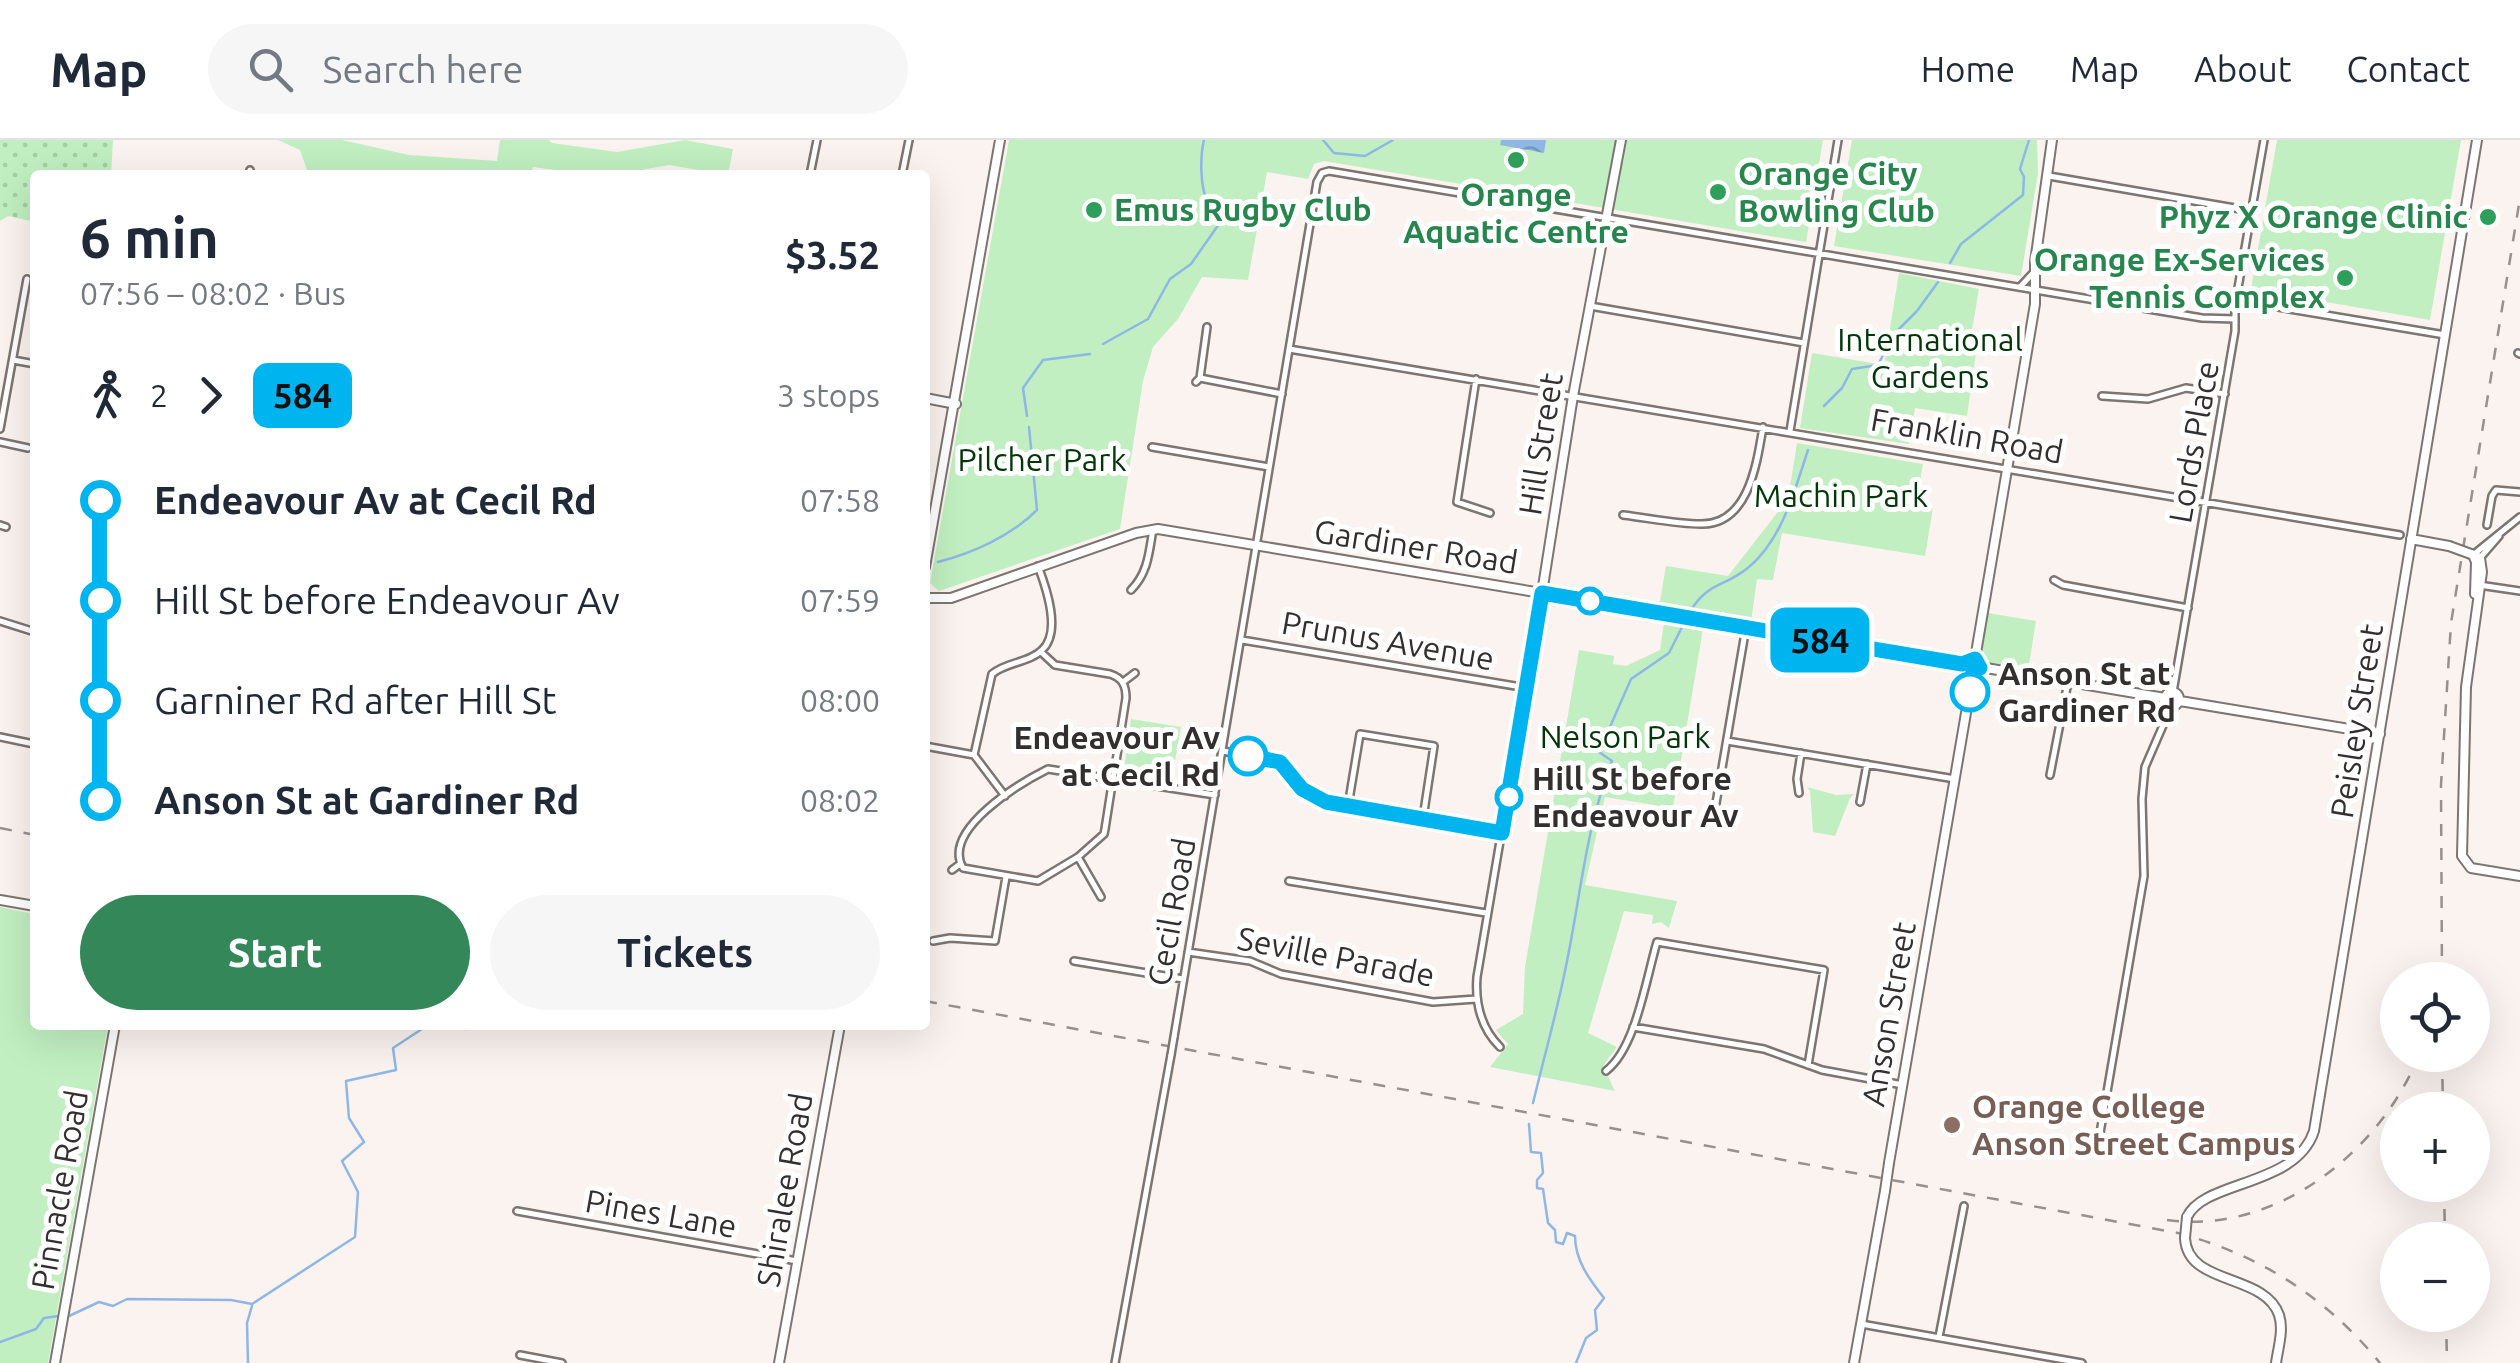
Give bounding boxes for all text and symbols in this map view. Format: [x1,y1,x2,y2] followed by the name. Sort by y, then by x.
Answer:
[208,24,908,114] search box
[50,42,148,96] text: Map
[243,42,298,97] icon: search
[323,48,523,90] text: Search here
[1921,49,2015,89] text: Home
[2070,49,2139,89] text: Map
[2194,49,2291,89] text: About
[2346,49,2470,89] text: Contact
[1505,149,1527,171] marker: Orange Aquatic Centre
[1738,155,1935,228] place label: Orange City Bowling Club
[1403,176,1629,249] place label: Orange Aquatic Centre
[1707,181,1729,203] marker: Orange City Bowling Club
[1114,191,1372,227] place label: Emus Rugby Club
[2159,198,2468,234] place label: Phyz X Orange Clinic
[1083,199,1105,221] marker: Emus Rugby Club
[2477,206,2499,228] marker: Phyz X Orange Clinic
[80,207,219,268] text: 6 min
[785,234,880,276] text: $3.52
[2034,241,2325,314] place label: Orange Ex-Services Tennis Complex
[2334,267,2356,289] marker: Orange Ex-Services Tennis Complex
[80,275,346,311] text: 07:56 – 08:02 · Bus
[1837,321,2023,394] park label: International Gardens
[2161,358,2225,525] street label: Lords Place
[80,368,135,423] icon: walk
[183,368,238,423] icon: forward
[1511,370,1569,518] street label: Hill Street
[273,375,332,415] text: 584
[150,377,168,413] text: 2
[777,377,880,413] text: 3 stops
[1868,400,2066,470] street label: Franklin Road
[957,441,1127,477] park label: Pilcher Park
[1754,477,1928,513] park label: Machin Park
[154,479,597,521] text: Endeavour Av at Cecil Rd
[800,482,880,518] text: 07:58
[1312,512,1520,580] street label: Gardiner Road
[154,579,620,621] text: Hill St before Endeavour Av
[800,582,880,618] text: 07:59
[1577,588,1603,614] unlabelled marker
[1279,604,1497,676] street label: Prunus Avenue
[1762,608,1878,672] line badge: 584
[1790,620,1850,660] text: 584
[2323,621,2389,820] street label: Peisley Street
[1998,655,2176,728] place label: Anson St at Gardiner Rd
[1951,673,1989,711] marker: Anson St at Gardiner Rd
[154,679,557,721] text: Garniner Rd after Hill St
[800,682,880,718] text: 08:00
[1540,718,1710,754] park label: Nelson Park
[1013,719,1220,792] place label: Endeavour Av at Cecil Rd
[1229,737,1267,775] marker: Endeavour Av at Cecil Rd
[1532,760,1739,833] place label: Hill St before Endeavour Av
[154,779,579,821] text: Anson St at Gardiner Rd
[800,782,880,818] text: 08:02
[1496,784,1522,810] marker: Hill St before Endeavour Av
[1140,835,1202,989] street label: Cecil Road
[80,895,470,1010] button: Start
[490,895,880,1010] button: Tickets
[1854,918,1922,1109] street label: Anson Street
[1235,919,1438,993] street label: Seville Parade
[2380,962,2490,1332] map controls
[2380,962,2490,1072] button: locate
[24,1087,94,1292] street label: Pinnacle Road
[1972,1088,2296,1161] place label: Orange College Anson Street Campus
[749,1090,819,1290] street label: Shiralee Road
[2380,1092,2490,1202] button: +
[1941,1114,1963,1136] marker: Orange College Anson Street Campus
[583,1182,740,1244] street label: Pines Lane
[2380,1222,2490,1332] button: −

